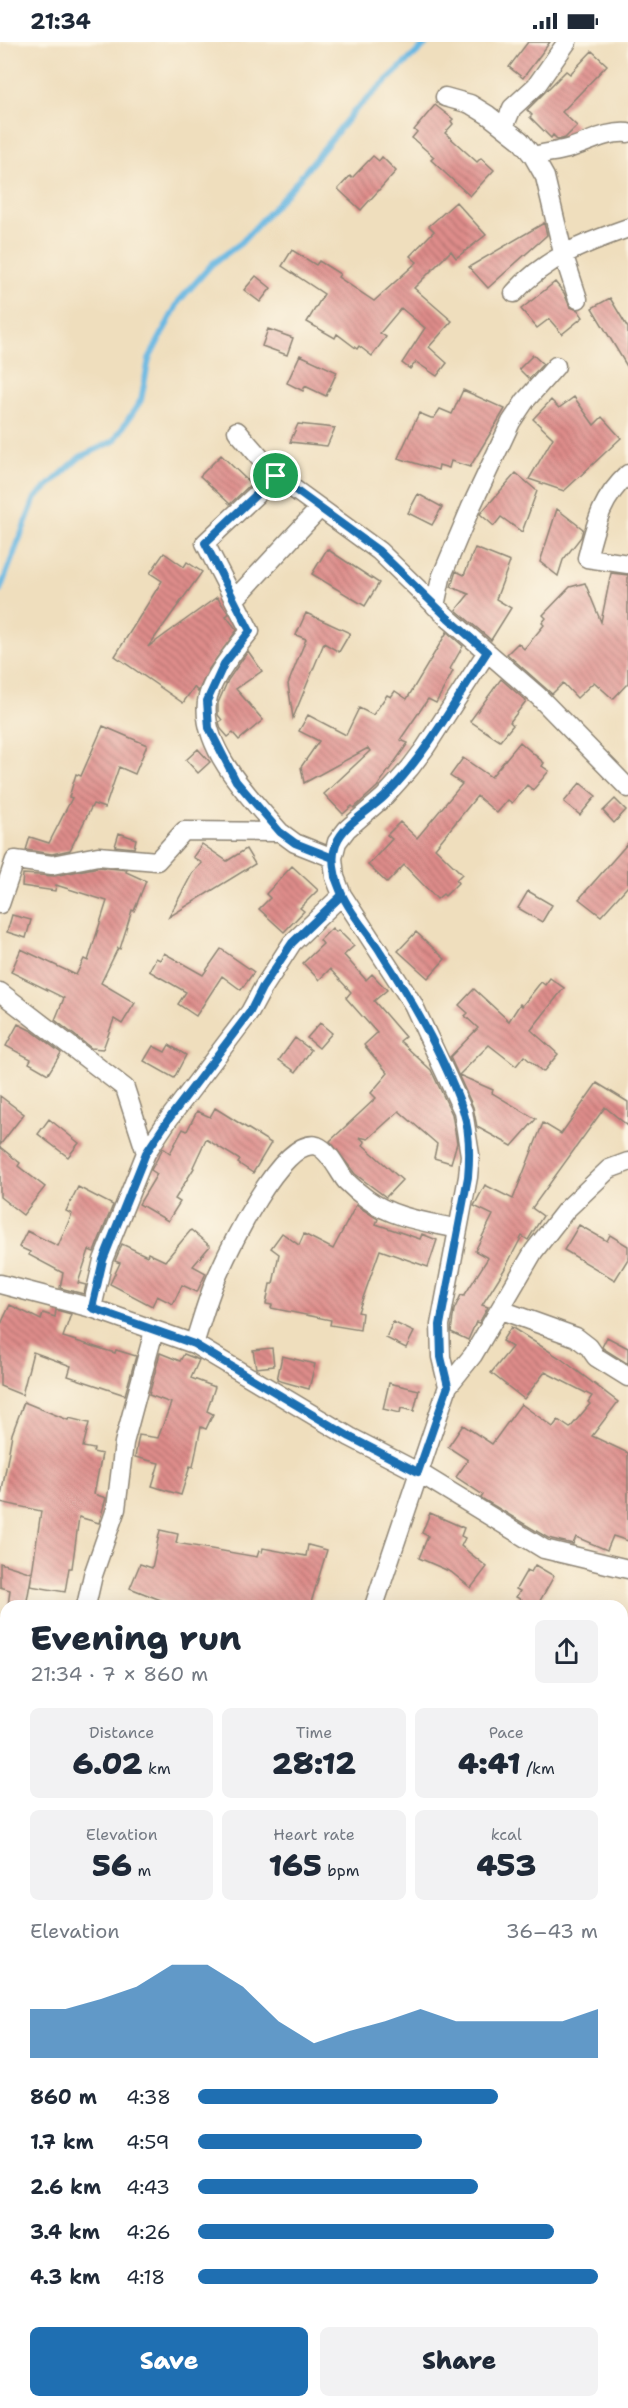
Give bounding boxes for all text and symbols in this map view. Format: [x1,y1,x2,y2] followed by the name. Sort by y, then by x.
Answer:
[30,7,91,36] text: 21:34
[250,450,301,501] pin
[259,459,292,492] icon: arrive
[30,1616,241,1661] text: Evening run
[535,1620,598,1683] button: share
[30,1661,208,1687] text: 21:34 · 7 × 860 m
[89,1722,154,1743] text: Distance
[296,1722,332,1743] text: Time
[489,1722,524,1743] text: Pace
[73,1743,143,1784] text: 6.02
[272,1743,356,1784] text: 28:12
[458,1743,521,1784] text: 4:41
[143,1758,171,1779] text: km
[521,1758,555,1779] text: /km
[86,1824,157,1845] text: Elevation
[273,1824,355,1845] text: Heart rate
[491,1824,522,1845] text: kcal
[92,1845,132,1886] text: 56
[269,1845,322,1886] text: 165
[476,1845,536,1886] text: 453
[132,1860,151,1881] text: m
[322,1860,359,1881] text: bpm
[30,1918,120,1944] text: Elevation
[506,1918,598,1944] text: 36–43 m
[30,2084,97,2110] text: 860 m
[126,2084,171,2110] text: 4:38
[30,2129,94,2155] text: 1.7 km
[126,2129,170,2155] text: 4:59
[30,2174,101,2200] text: 2.6 km
[126,2174,170,2200] text: 4:43
[30,2219,100,2245] text: 3.4 km
[126,2219,171,2245] text: 4:26
[30,2264,100,2290] text: 4.3 km
[126,2264,165,2290] text: 4:18
[30,2327,308,2396] button: Save
[320,2327,598,2396] button: Share

